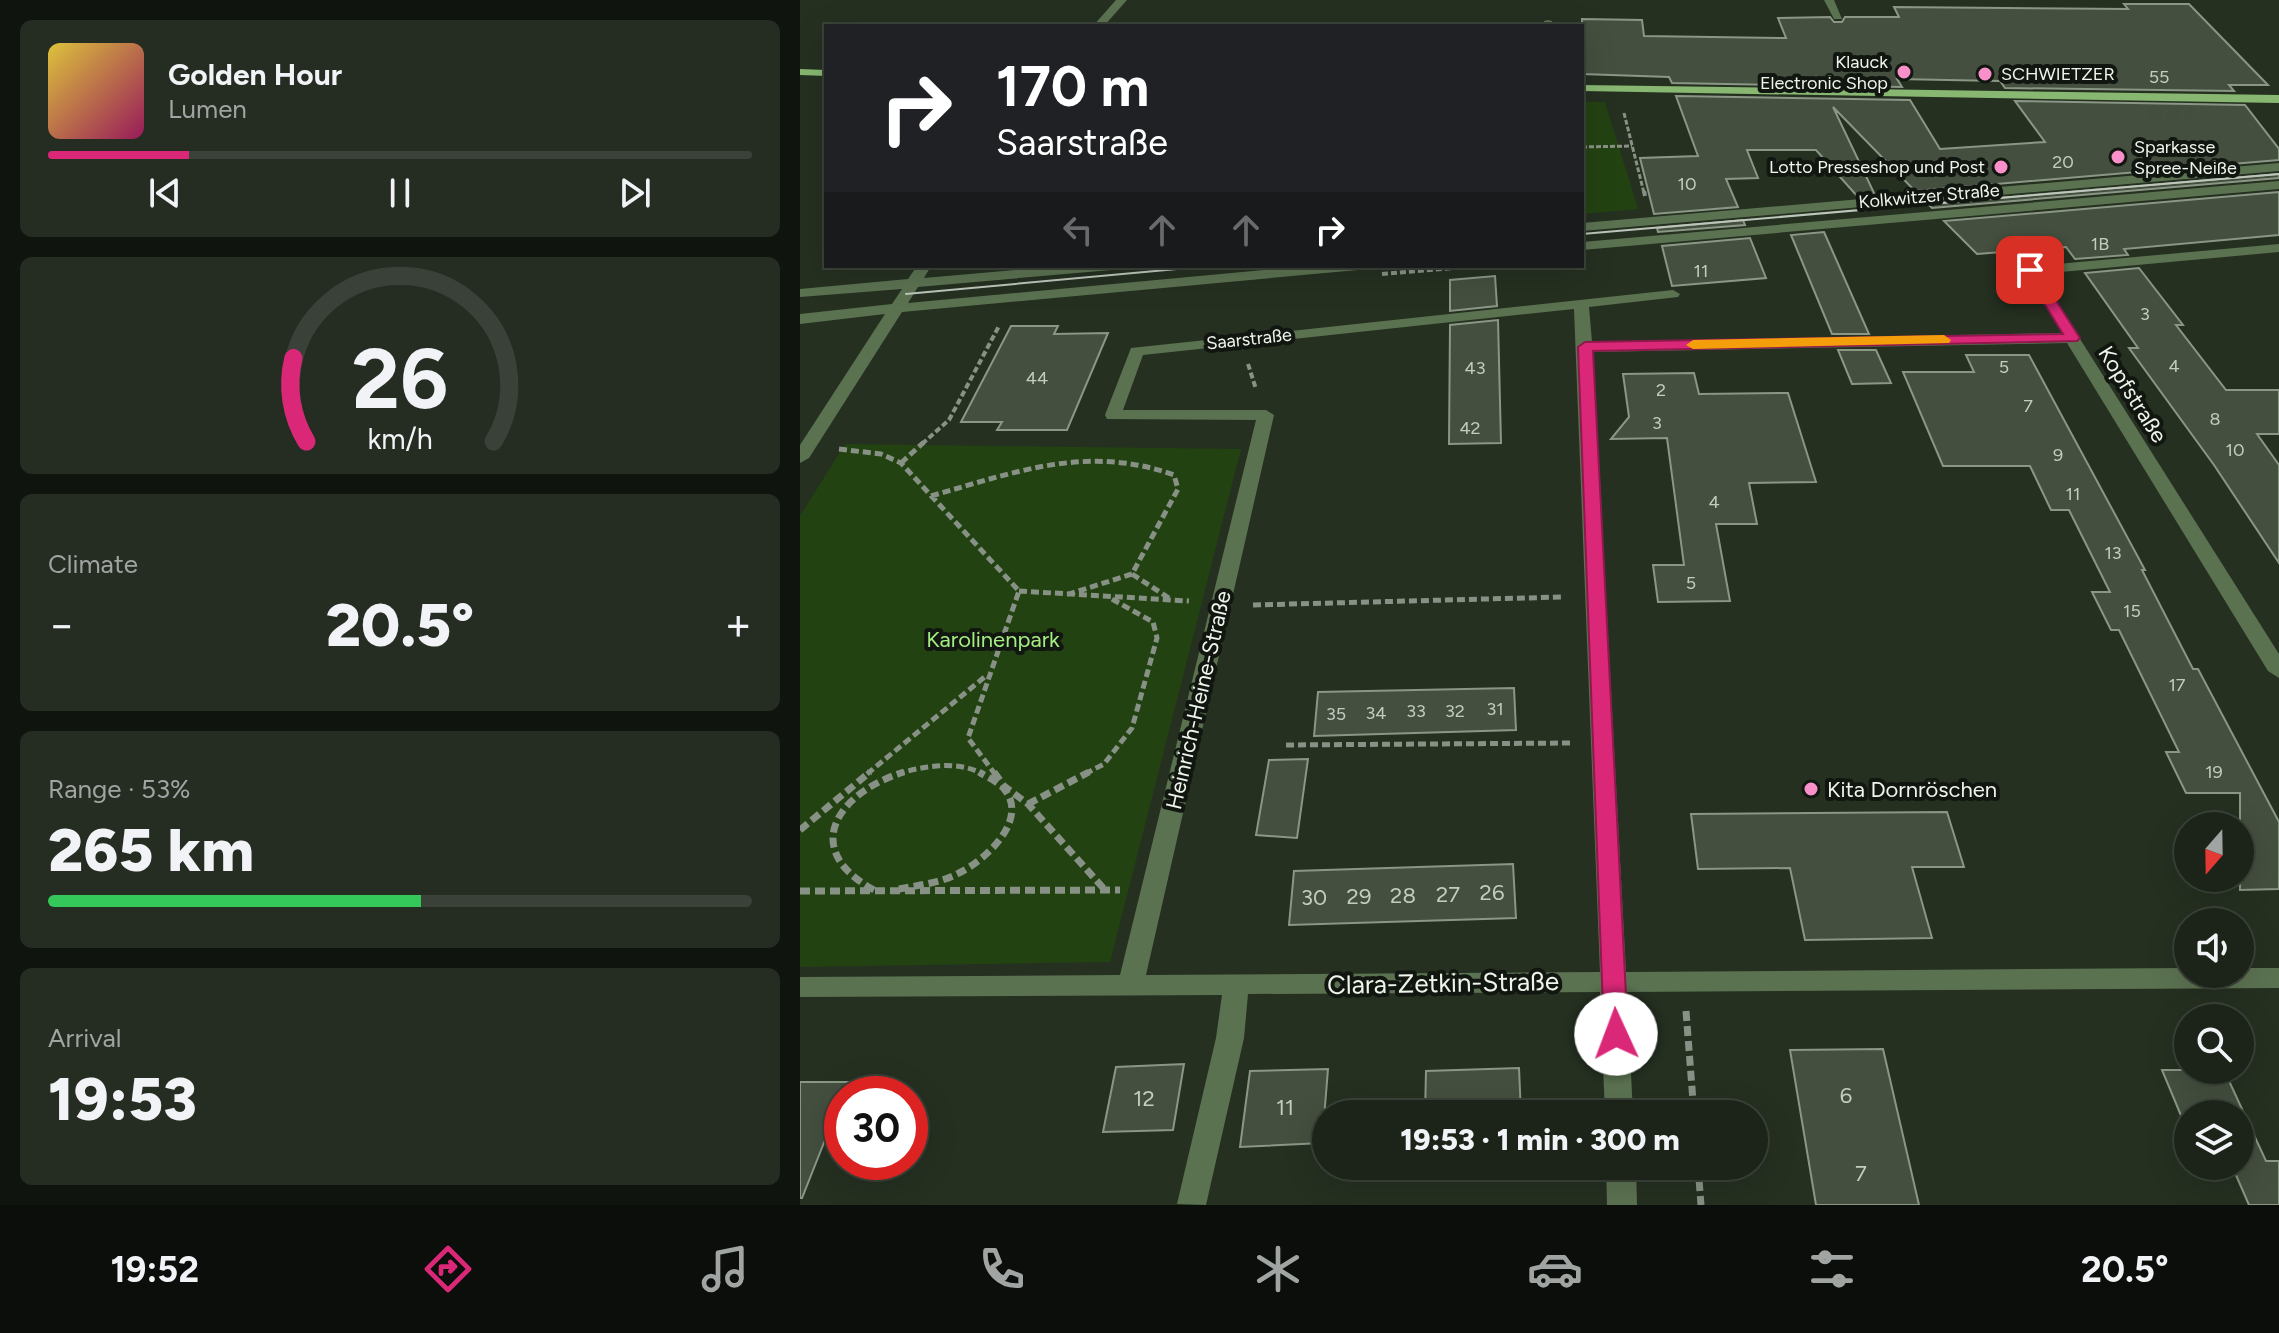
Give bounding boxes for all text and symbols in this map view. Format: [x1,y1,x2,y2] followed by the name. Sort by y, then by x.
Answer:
[1760,51,1888,94] place label: Klauck Electronic Shop
[996,53,1149,120] text: 170 m
[168,56,342,93] text: Golden Hour
[864,56,968,160] icon: right
[1895,63,1913,81] marker: Klauck Electronic Shop
[2001,63,2115,85] place label: SCHWIETZER
[1976,65,1994,83] marker: SCHWIETZER
[2149,66,2169,88] house number: 55
[168,93,247,125] text: Lumen
[996,121,1168,164] text: Saarstraße
[2134,136,2237,179] place label: Sparkasse Spree-Neiße
[2109,148,2127,166] marker: Sparkasse Spree-Neiße
[2052,151,2074,173] house number: 20
[1769,156,1985,178] place label: Lotto Presseshop und Post
[1992,158,2010,176] marker: Lotto Presseshop und Post
[143,171,187,215] icon: previous
[378,171,422,215] icon: pause
[613,171,657,215] icon: next
[1678,173,1696,195] house number: 10
[1858,179,2001,213] street label: Kolkwitzer Straße
[1056,208,1100,252] icon: left
[1140,208,1184,252] icon: ahead
[1224,208,1268,252] icon: ahead
[1308,208,1352,252] icon: right
[2091,233,2109,255] house number: 1B
[1996,236,2064,304] pin
[2008,248,2052,292] icon: arrive
[1694,260,1708,282] house number: 11
[2140,303,2150,325] house number: 3
[1205,324,1293,354] street label: Saarstraße
[352,328,448,428] text: 26
[2092,341,2173,448] street label: Kopfstraße
[2168,355,2180,377] house number: 4
[1999,356,2009,378] house number: 5
[1465,357,1485,379] house number: 43
[1026,367,1048,389] house number: 44
[1656,379,1666,401] house number: 2
[2023,395,2033,417] house number: 7
[2209,408,2221,430] house number: 8
[1652,412,1662,434] house number: 3
[1459,417,1481,439] house number: 42
[367,422,433,456] text: km/h
[2226,439,2244,461] house number: 10
[2053,444,2063,466] house number: 9
[2066,483,2080,505] house number: 11
[1708,491,1720,513] house number: 4
[2104,542,2122,564] house number: 13
[48,548,138,580] text: Climate
[1686,572,1696,594] house number: 5
[1160,588,1237,812] street label: Heinrich-Heine-Straße
[326,589,474,661] text: 20.5°
[48,598,75,651] text: −
[725,598,752,651] text: +
[2123,600,2141,622] house number: 15
[926,626,1060,653] park label: Karolinenpark
[2168,674,2186,696] house number: 17
[1486,698,1504,720] house number: 31
[1406,700,1426,722] house number: 33
[1445,700,1465,722] house number: 32
[1366,702,1386,724] house number: 34
[1326,703,1346,725] house number: 35
[2205,761,2223,783] house number: 19
[48,773,190,805] text: Range · 53%
[1827,776,1997,803] place label: Kita Dornröschen
[1802,780,1820,798] marker: Kita Dornröschen
[2174,812,2254,892] north arrow
[2174,812,2254,1180] map controls
[48,814,254,886] text: 265 km
[1480,879,1504,906] house number: 26
[1436,881,1460,908] house number: 27
[1390,882,1416,909] house number: 28
[1347,883,1371,910] house number: 29
[1301,884,1327,911] house number: 30
[2174,908,2254,988] button: sound
[1327,965,1559,1001] street label: Clara-Zetkin-Straße
[1574,992,1658,1076] position arrow
[2174,1004,2254,1084] button: search
[48,1022,121,1054] text: Arrival
[48,1063,197,1135] text: 19:53
[824,1076,928,1180] speed limit sign: 30
[1840,1082,1852,1109] house number: 6
[1133,1085,1155,1112] house number: 12
[1276,1094,1294,1121] house number: 11
[2174,1100,2254,1180] button: layers
[1400,1121,1680,1158] text: 19:53 · 1 min · 300 m
[1855,1160,1867,1187] house number: 7
[420,1241,476,1297] icon: directions
[697,1241,753,1297] icon: music
[974,1241,1030,1297] icon: phone
[1250,1241,1306,1297] icon: climate
[1527,1241,1583,1297] icon: car
[1804,1241,1860,1297] icon: filters
[110,1248,199,1291] text: 19:52
[2081,1248,2169,1291] text: 20.5°

